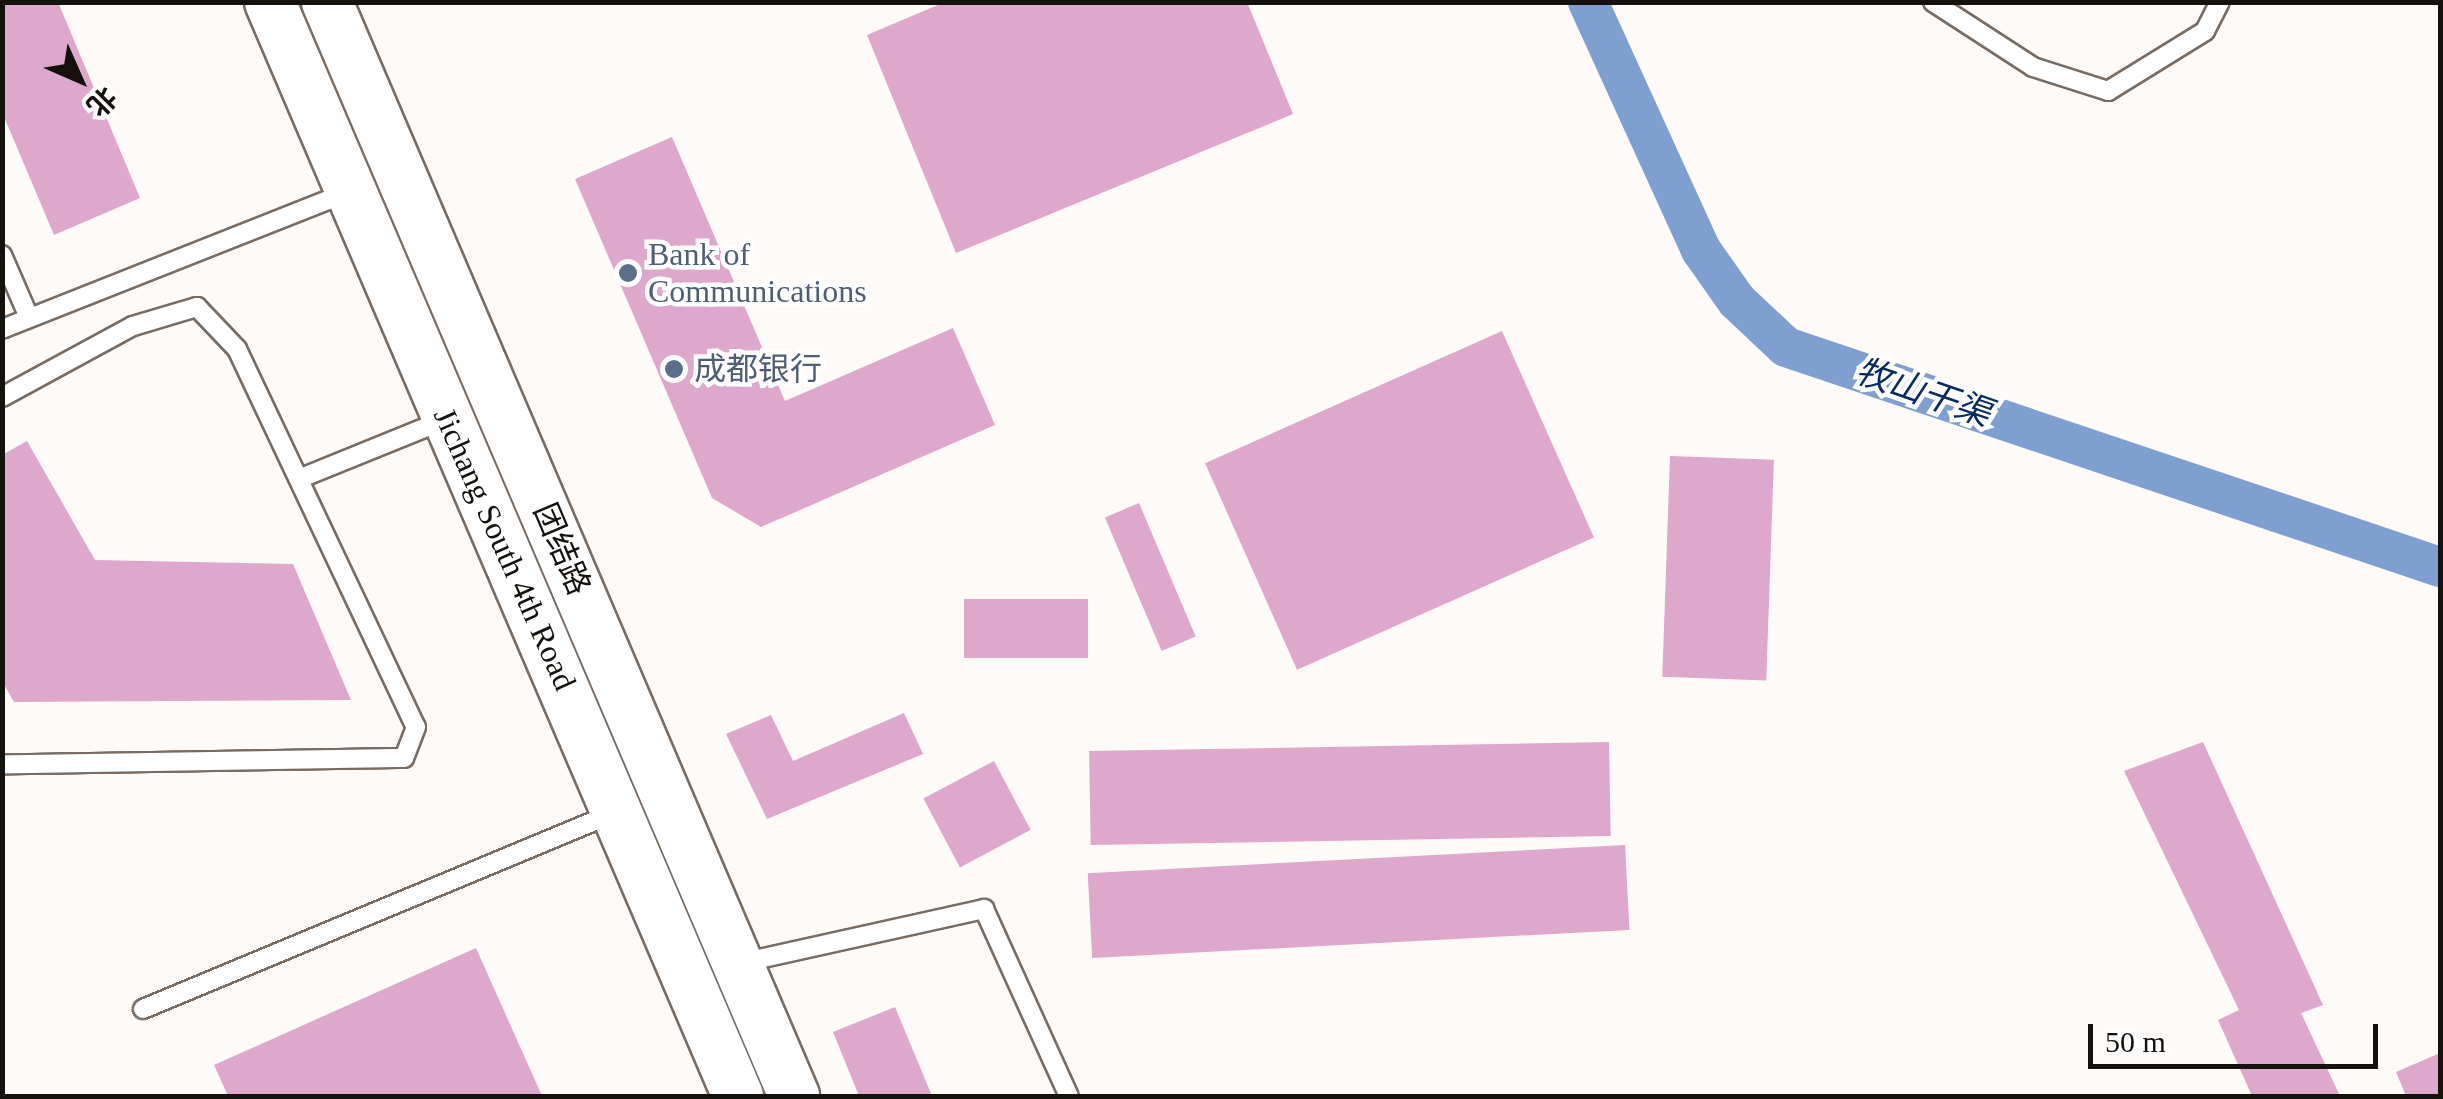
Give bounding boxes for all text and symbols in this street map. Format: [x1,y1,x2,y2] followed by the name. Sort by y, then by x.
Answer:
[30,30,130,130] north arrow
[81,81,122,122] text: 北
[648,236,867,311] place label: Bank of Communications
[617,262,639,284] marker: Bank of Communications
[694,350,822,388] place label: 成都银行
[1850,350,1996,436] water label: 牧山干渠
[663,358,685,380] marker: 成都银行
[425,402,585,696] street label: Jichang South 4th Road
[526,497,598,601] street label: 团结路
[2093,1004,2383,1066] scale bar
[2105,1025,2166,1058] text: 50 m

